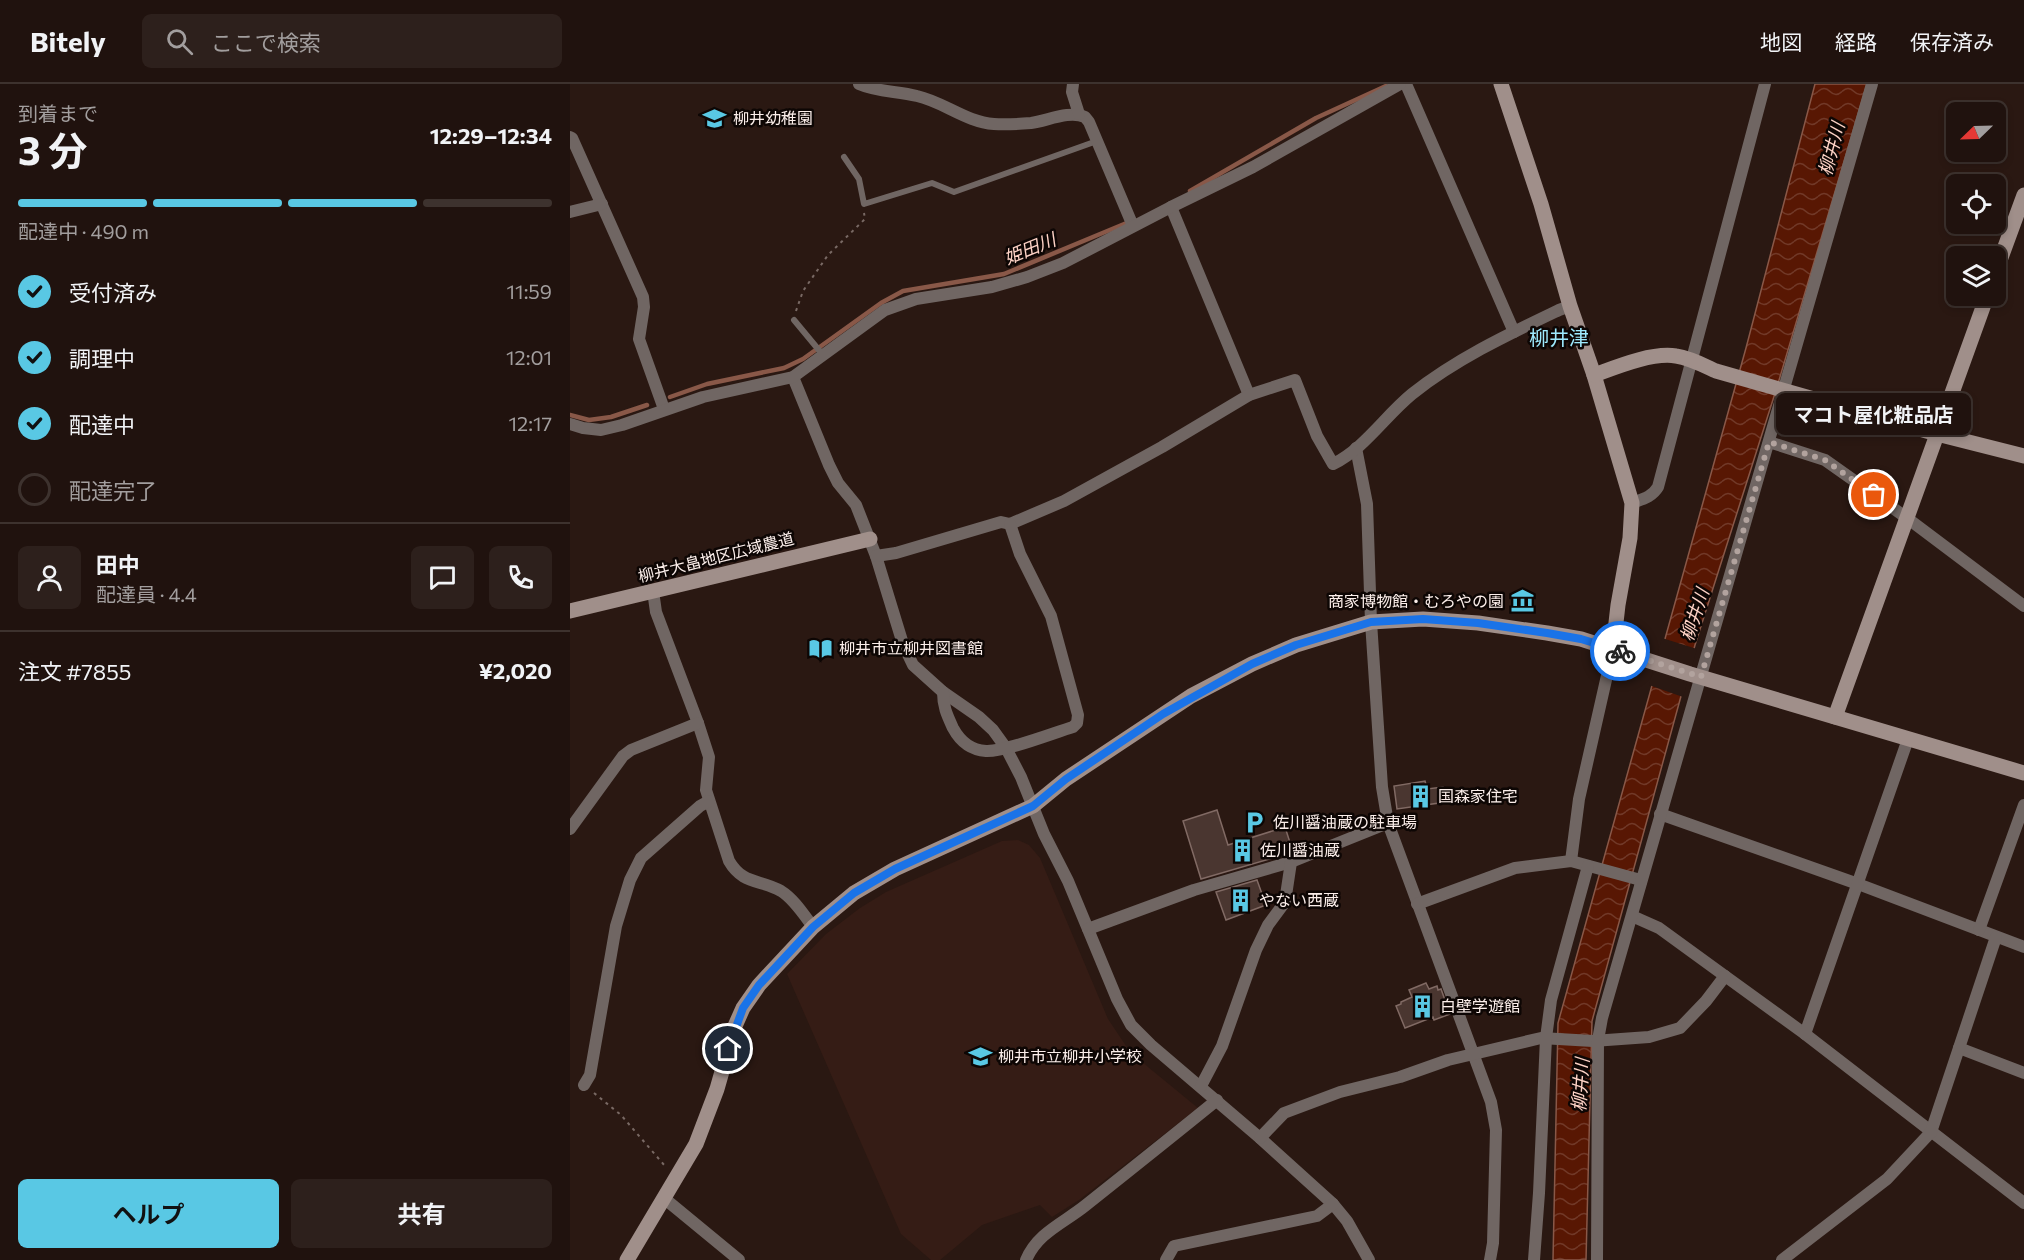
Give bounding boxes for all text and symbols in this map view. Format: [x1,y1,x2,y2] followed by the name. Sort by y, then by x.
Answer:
[142,14,562,68] search box
[30,24,106,58] text: Bitely
[163,25,196,58] icon: search
[211,29,321,56] text: ここで検索
[1760,29,1802,54] text: 地図
[1835,29,1877,54] text: 経路
[1910,29,1994,54] text: 保存済み
[18,101,98,125] text: 到着まで
[1946,102,2006,162] north arrow
[1946,102,2006,306] map controls
[702,105,728,131] school or university icon: 柳井幼稚園
[733,108,813,127] place label: 柳井幼稚園
[1813,118,1849,178] water label: 柳井川
[430,122,552,149] text: 12:29–12:34
[18,125,87,173] text: 3 分
[1946,174,2006,234] button: locate
[18,219,149,243] text: 配達中 · 490 m
[1000,227,1061,268] water label: 姫田川
[1946,246,2006,306] button: layers
[18,275,51,308] icon: check
[69,279,157,306] text: 受付済み
[507,279,552,303] text: 11:59
[1529,325,1589,349] district label: 柳井津
[18,341,51,374] icon: check
[69,345,135,372] text: 調理中
[506,345,552,369] text: 12:01
[1776,393,1972,435] callout: マコト屋化粧品店
[1794,402,1954,426] text: マコト屋化粧品店
[18,407,51,440] icon: check
[69,411,135,438] text: 配達中
[509,411,552,435] text: 12:17
[1848,469,1899,520] pin
[69,477,157,504] text: 配達完了
[1857,478,1890,511] icon: bag
[636,528,796,585] street label: 柳井大畠地区広域農道
[18,546,81,609] button: person
[411,546,474,609] button: chat
[489,546,552,609] button: phone
[96,551,140,578] text: 田中
[96,582,197,606] text: 配達員 · 4.4
[1675,584,1713,644] water label: 柳井川
[1509,588,1535,614] museum icon: 商家博物館・むろやの園
[1328,591,1504,610] place label: 商家博物館・むろやの園
[1590,621,1650,681] courier
[808,635,834,661] library icon: 柳井市立柳井図書館
[1604,635,1637,668] icon: bike
[839,638,983,657] place label: 柳井市立柳井図書館
[479,657,552,684] text: ¥2,020
[18,658,131,685] text: 注文 #7855
[1407,783,1433,809] building icon: 国森家住宅
[1438,786,1518,805] place label: 国森家住宅
[1242,809,1268,835] parking icon: 佐川醤油蔵の駐車場
[1273,812,1417,831] place label: 佐川醤油蔵の駐車場
[1229,837,1255,863] building icon: 佐川醤油蔵
[1260,840,1340,859] place label: 佐川醤油蔵
[1228,887,1254,913] building icon: やない西蔵
[1259,890,1339,909] place label: やない西蔵
[1409,993,1435,1019] building icon: 白壁学遊館
[1440,996,1520,1015] place label: 白壁学遊館
[702,1023,753,1074] pin
[711,1032,744,1065] icon: home
[967,1043,993,1069] school or university icon: 柳井市立柳井小学校
[998,1046,1142,1065] place label: 柳井市立柳井小学校
[1567,1055,1593,1113] water label: 柳井川
[18,1179,279,1248] button: ヘルプ
[291,1179,552,1248] button: 共有

